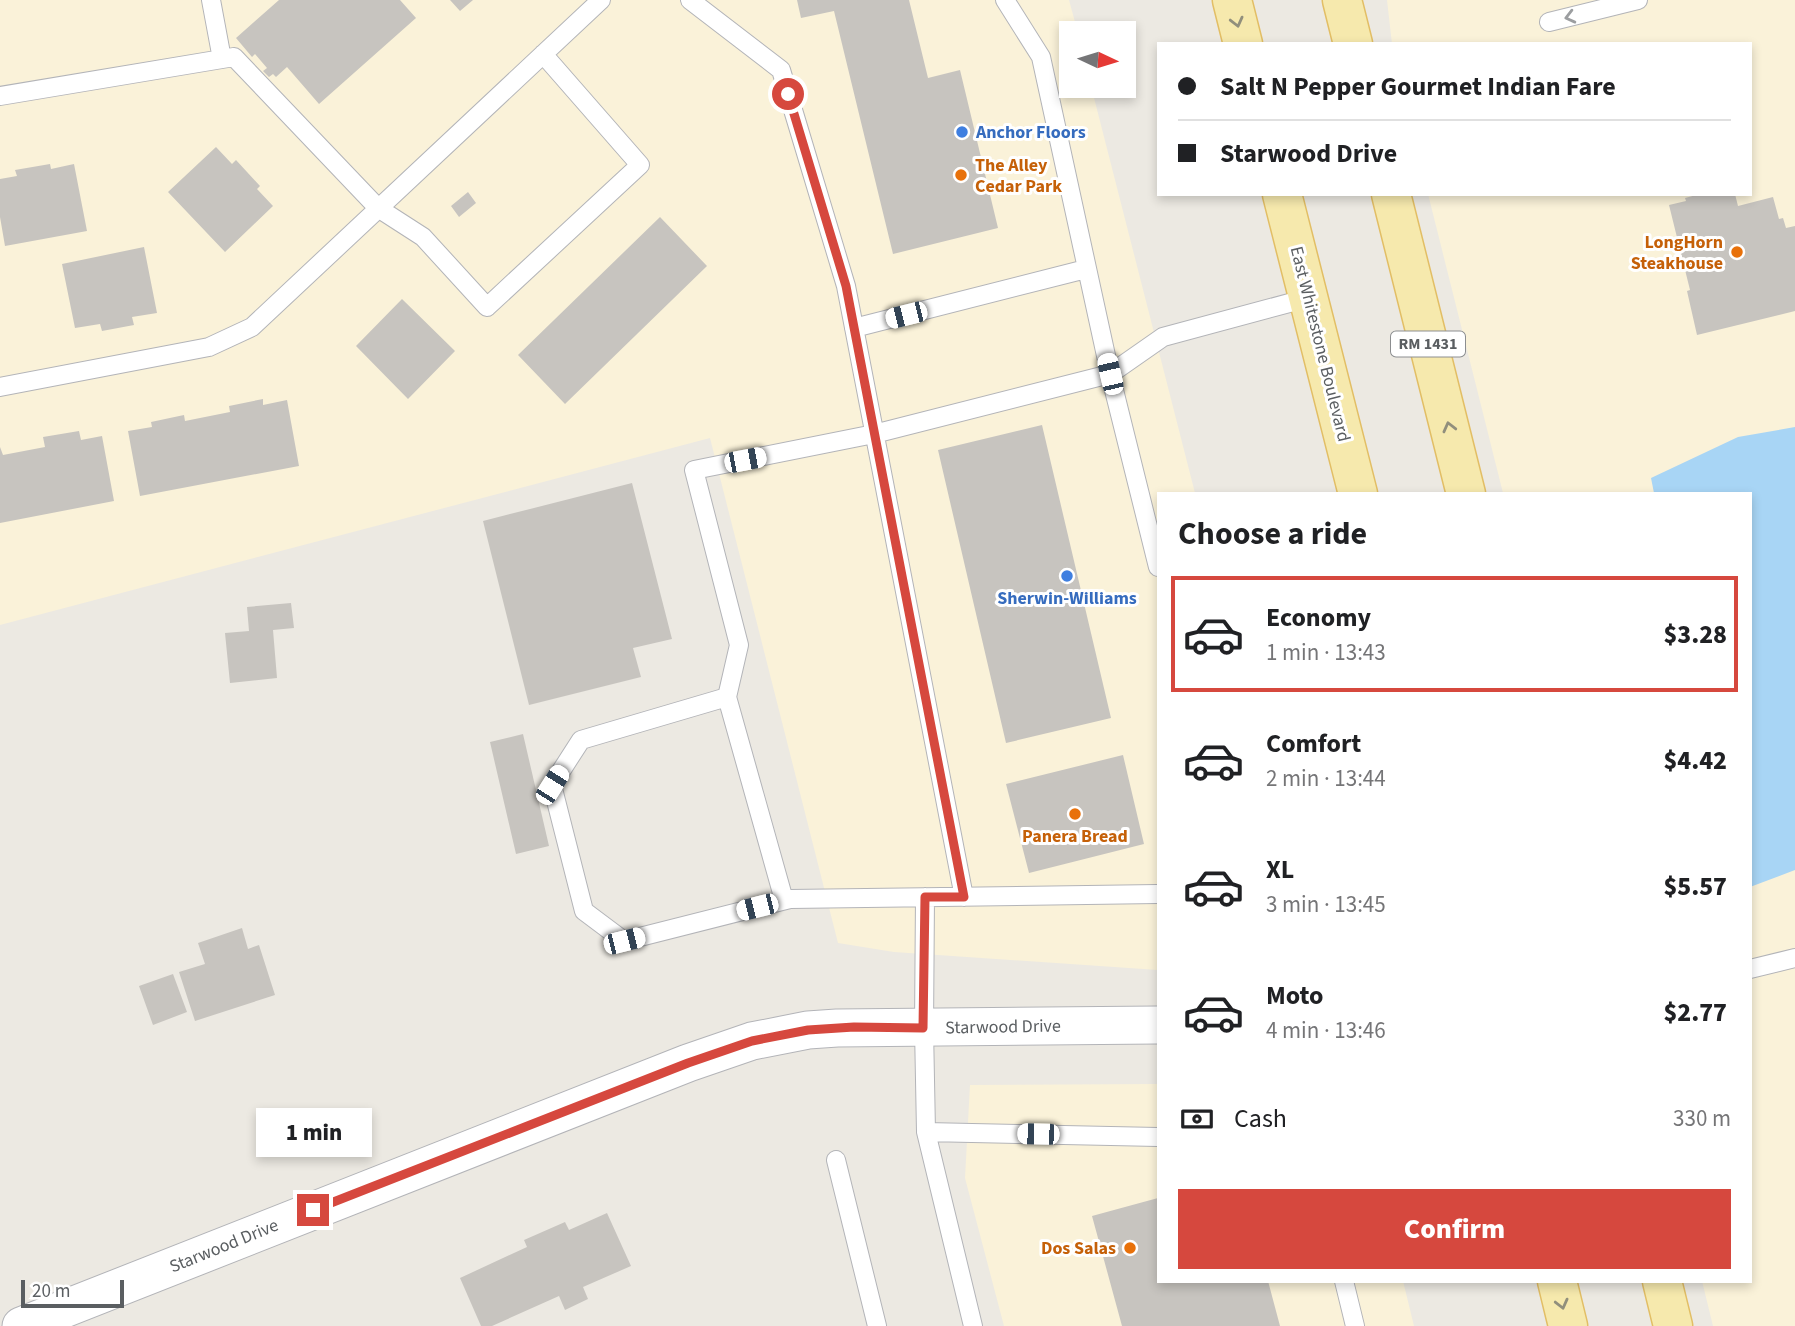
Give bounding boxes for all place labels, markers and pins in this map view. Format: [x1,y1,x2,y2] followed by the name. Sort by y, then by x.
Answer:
[975,120,1086,145] place label: Anchor Floors
[954,124,970,140] marker: Anchor Floors
[975,153,1062,199] place label: The Alley Cedar Park
[953,167,969,183] marker: The Alley Cedar Park
[1631,230,1723,276] place label: LongHorn Steakhouse
[1729,244,1745,260] marker: LongHorn Steakhouse
[1059,568,1075,584] marker: Sherwin-Williams
[997,586,1137,611] place label: Sherwin-Williams
[1067,806,1083,822] marker: Panera Bread
[1022,824,1128,849] place label: Panera Bread
[1041,1236,1116,1261] place label: Dos Salas
[1122,1240,1138,1256] marker: Dos Salas

